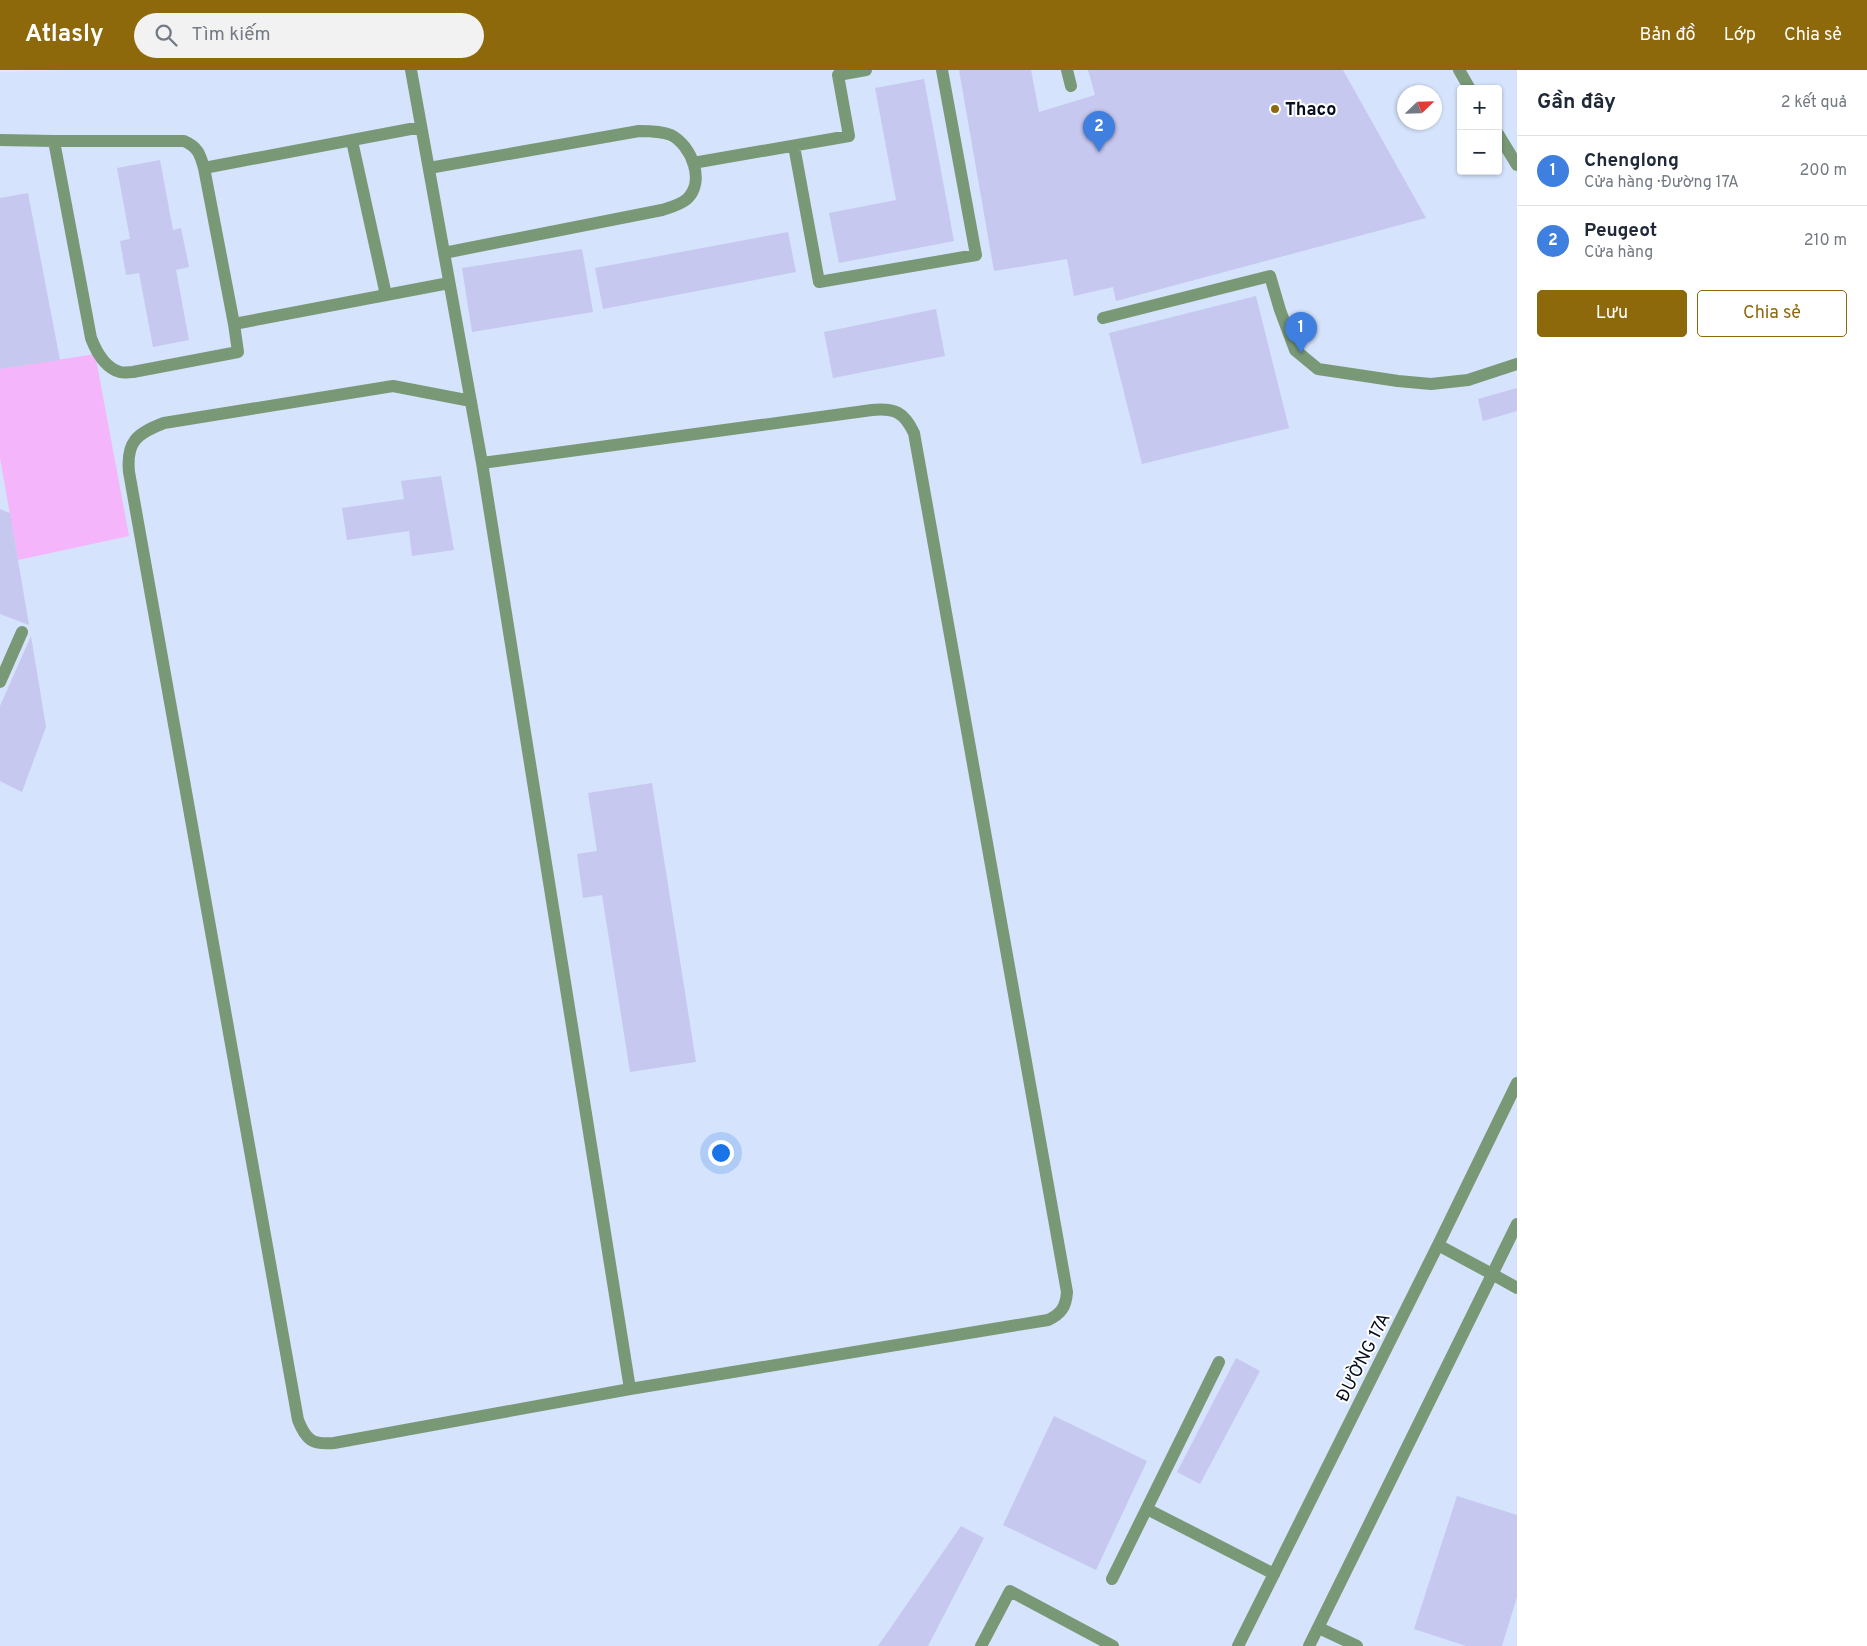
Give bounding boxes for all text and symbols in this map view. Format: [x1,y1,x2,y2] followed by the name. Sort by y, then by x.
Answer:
[134,13,484,58] search box
[25,20,104,50] text: Atlasly
[152,21,180,49] icon: search
[192,23,271,47] text: Tìm kiếm
[1639,24,1696,47] text: Bản đồ
[1724,24,1756,47] text: Lớp
[1784,24,1842,47] text: Chia sẻ
[1397,85,1442,130] north arrow
[1457,85,1502,175] map controls
[1457,85,1502,130] button: +
[1537,89,1616,116] text: Gần đây
[1781,93,1847,113] text: 2 kết quả
[1285,99,1337,122] place label: Thaco
[1269,103,1281,115] marker: Thaco
[1083,111,1115,152] pin: 2
[1457,130,1502,175] button: −
[1584,149,1679,173] text: Chenglong
[1550,161,1556,181] text: 1
[1799,161,1847,181] text: 200 m
[1584,173,1739,193] text: Cửa hàng · Đường 17A
[1584,219,1657,243] text: Peugeot
[1548,231,1558,251] text: 2
[1804,231,1847,251] text: 210 m
[1584,243,1653,263] text: Cửa hàng
[1537,290,1687,337] button: Lưu
[1697,290,1847,337] button: Chia sẻ
[1285,312,1317,353] pin: 1
[708,1140,734,1166] your location
[1330,1308,1397,1406] street label: ĐƯỜNG 17A

